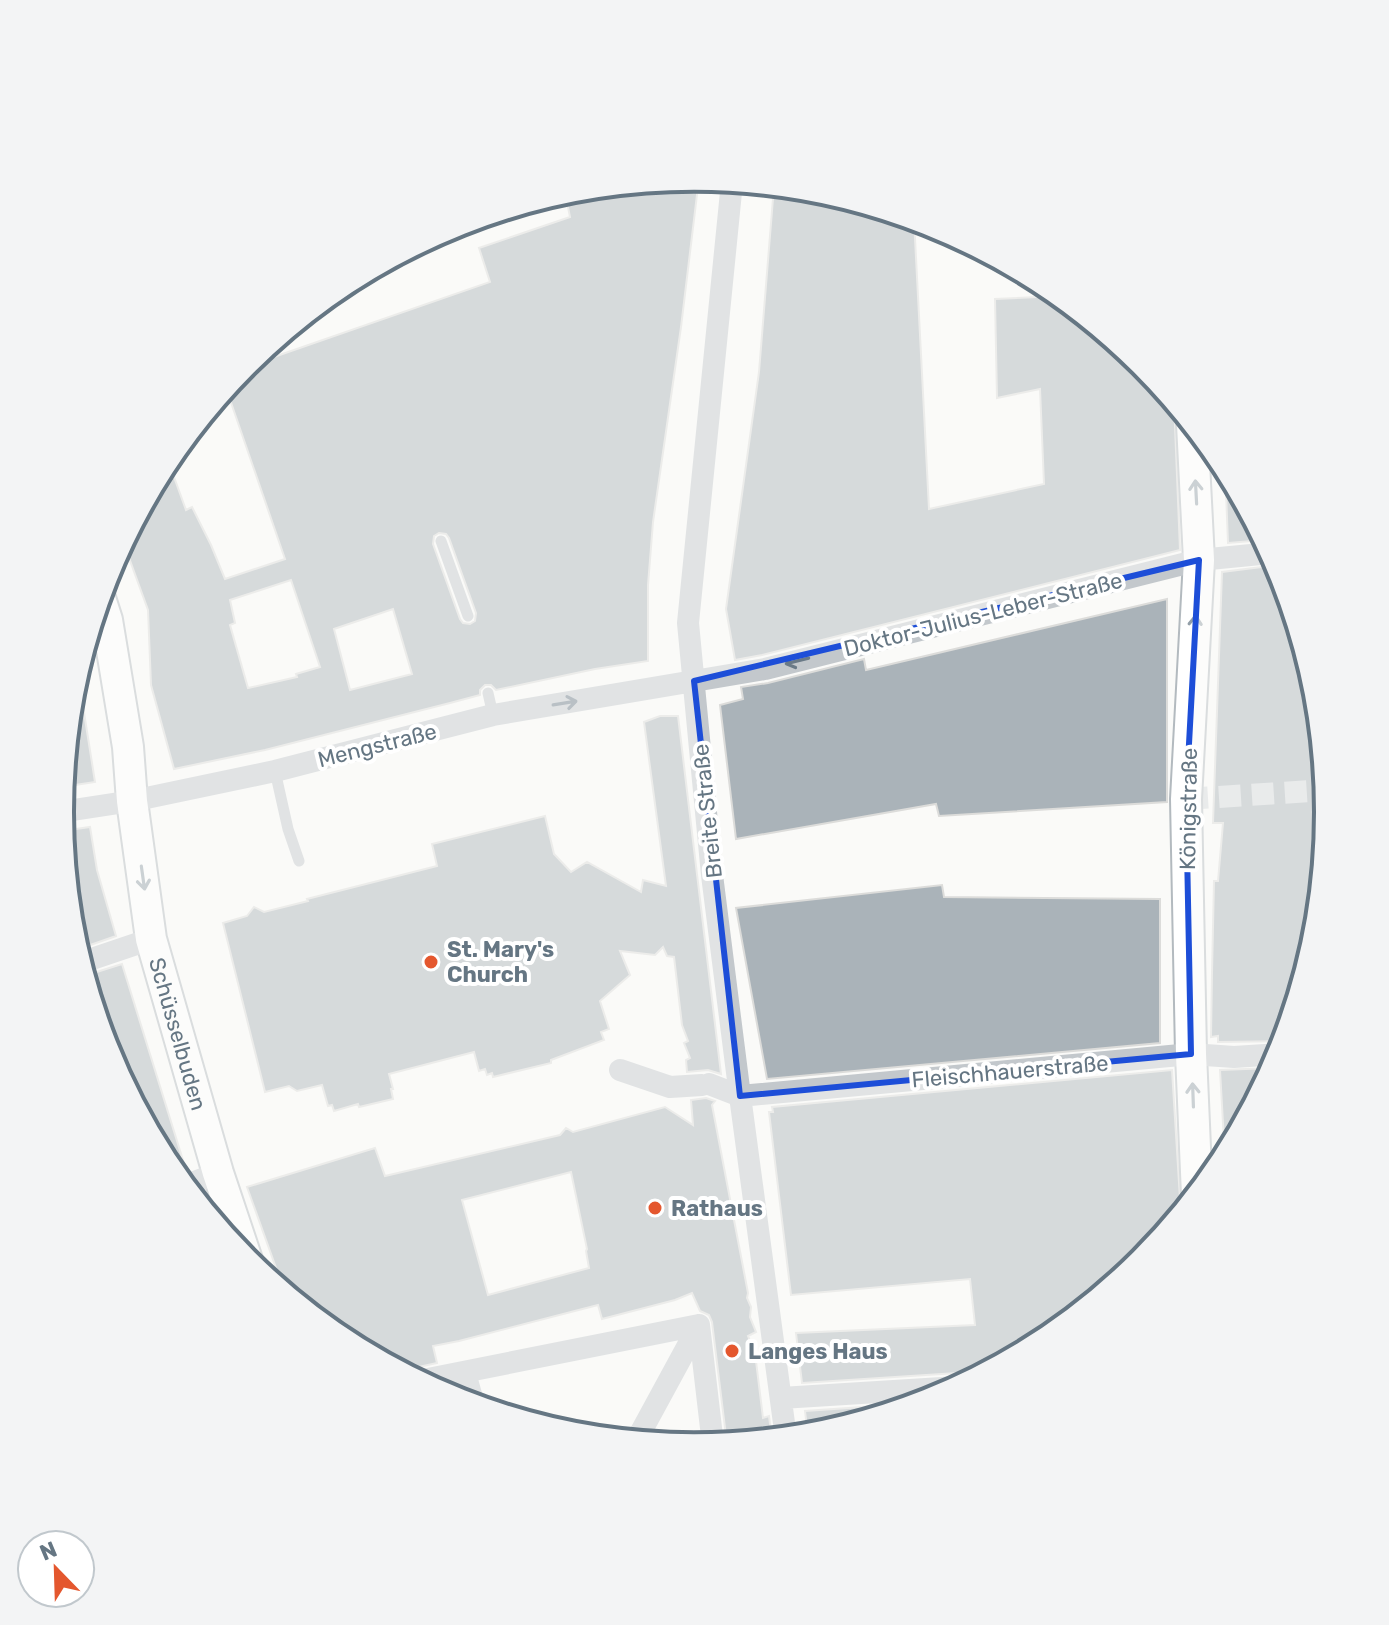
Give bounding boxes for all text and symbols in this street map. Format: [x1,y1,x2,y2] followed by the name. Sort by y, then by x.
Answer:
[1188,479,1203,506] one-way arrow
[841,567,1125,662] street label: Doktor-Julius-Leber-Straße
[1188,614,1203,641] one-way arrow
[785,654,811,669] one-way arrow
[552,695,577,710] one-way arrow
[315,718,439,773] street label: Mengstraße
[687,743,728,879] street label: Breite Straße
[1174,748,1203,870] street label: Königstraße
[135,864,150,891] one-way arrow
[447,936,554,988] place label: St. Mary's Church
[422,953,440,971] marker: St. Mary's Church
[143,955,212,1114] street label: Schüsselbuden
[911,1049,1110,1094] street label: Fleischhauerstraße
[1185,1082,1200,1109] one-way arrow
[671,1195,763,1222] place label: Rathaus
[646,1199,664,1217] marker: Rathaus
[748,1338,888,1365] place label: Langes Haus
[723,1342,741,1360] marker: Langes Haus
[16,1529,96,1609] north arrow
[36,1536,61,1567] text: N

